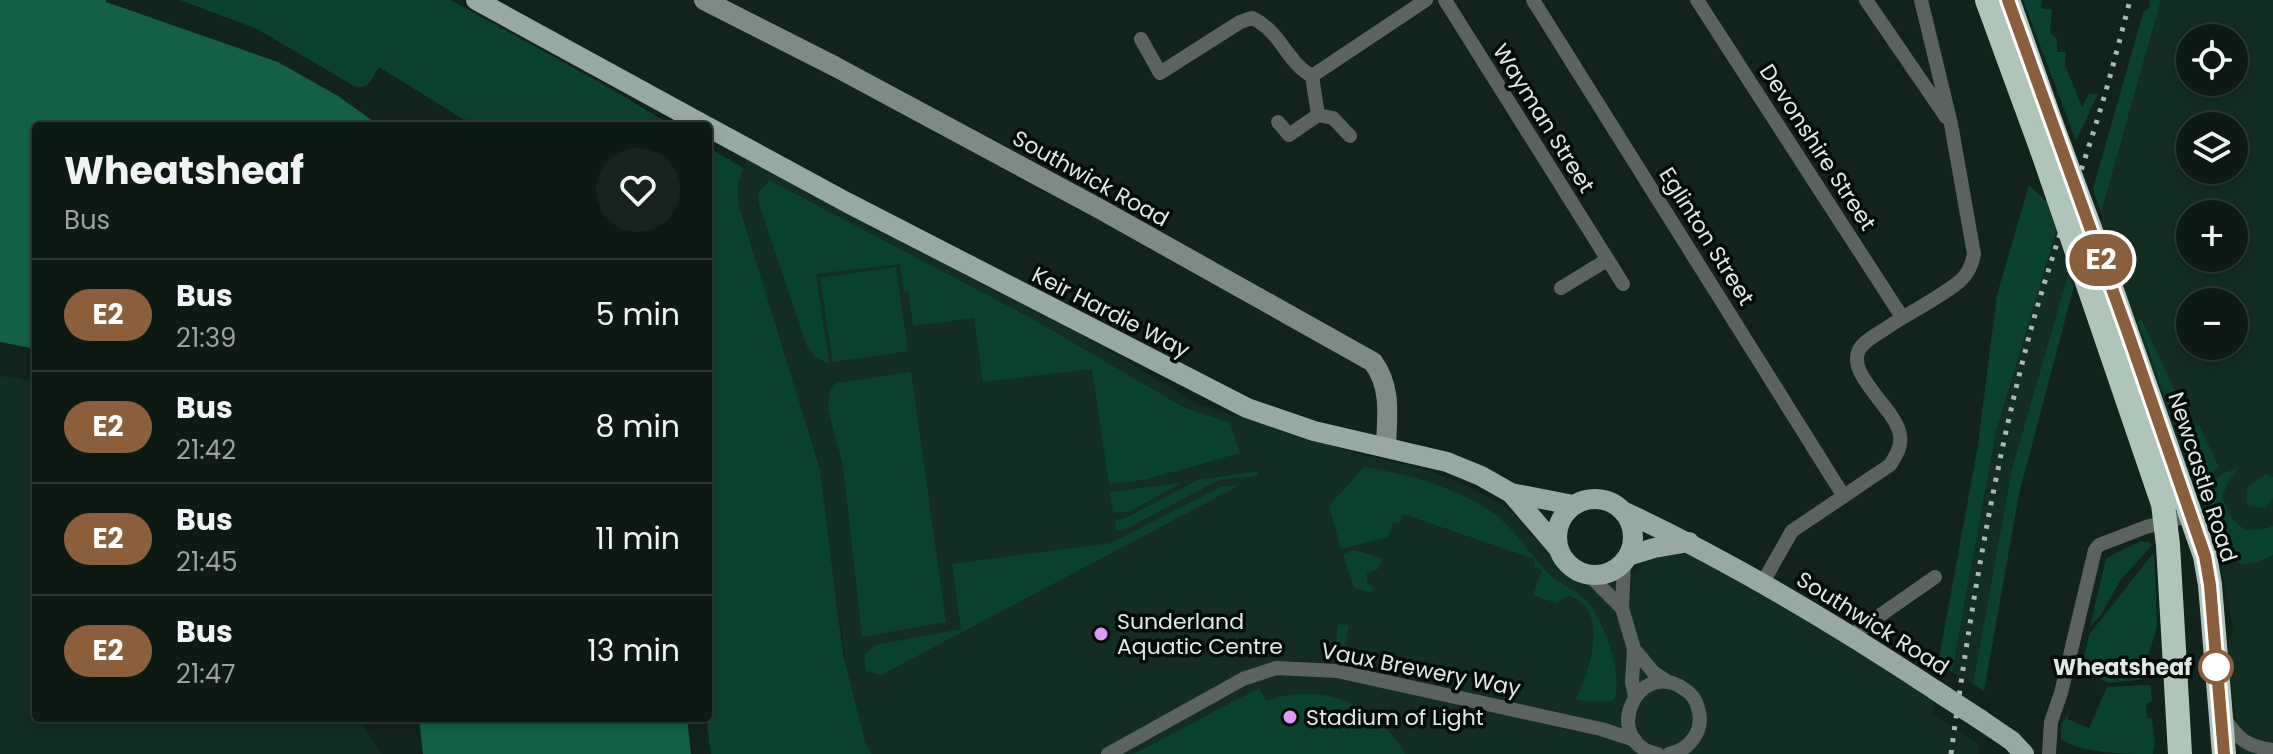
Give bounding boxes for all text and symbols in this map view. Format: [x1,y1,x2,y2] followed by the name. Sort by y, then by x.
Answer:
[2176,24,2248,360] map controls
[2176,24,2248,96] button: locate
[1485,38,1602,199] street label: Wayman Street
[1752,58,1883,237] street label: Devonshire Street
[2176,112,2248,184] button: layers
[1007,123,1175,234] street label: Southwick Road
[64,144,304,197] text: Wheatsheaf
[596,148,680,232] button: heart
[1652,161,1761,311] street label: Eglinton Street
[2176,200,2248,272] button: +
[64,202,110,238] text: Bus
[2065,234,2137,286] line badge: E2
[2085,240,2117,279] text: E2
[1027,259,1195,366] street label: Keir Hardie Way
[176,274,233,317] text: Bus
[2176,288,2248,360] button: −
[596,293,680,336] text: 5 min
[92,295,124,334] text: E2
[176,320,237,356] text: 21:39
[176,386,233,429] text: Bus
[2160,388,2245,566] street label: Newcastle Road
[596,405,680,448] text: 8 min
[92,407,124,446] text: E2
[176,432,236,468] text: 21:42
[176,498,233,541] text: Bus
[595,517,680,560] text: 11 min
[92,519,124,558] text: E2
[176,544,238,580] text: 21:45
[1791,564,1955,683] street label: Southwick Road
[1117,606,1283,662] place label: Sunderland Aquatic Centre
[176,610,233,653] text: Bus
[1092,625,1110,643] marker: Sunderland Aquatic Centre
[587,629,680,672] text: 13 min
[92,631,124,670] text: E2
[1319,635,1524,704] street label: Vaux Brewery Way
[2199,650,2233,684] marker: Wheatsheaf
[2053,652,2192,683] place label: Wheatsheaf
[176,656,235,692] text: 21:47
[1306,702,1484,733] place label: Stadium of Light
[1281,708,1299,726] marker: Stadium of Light

